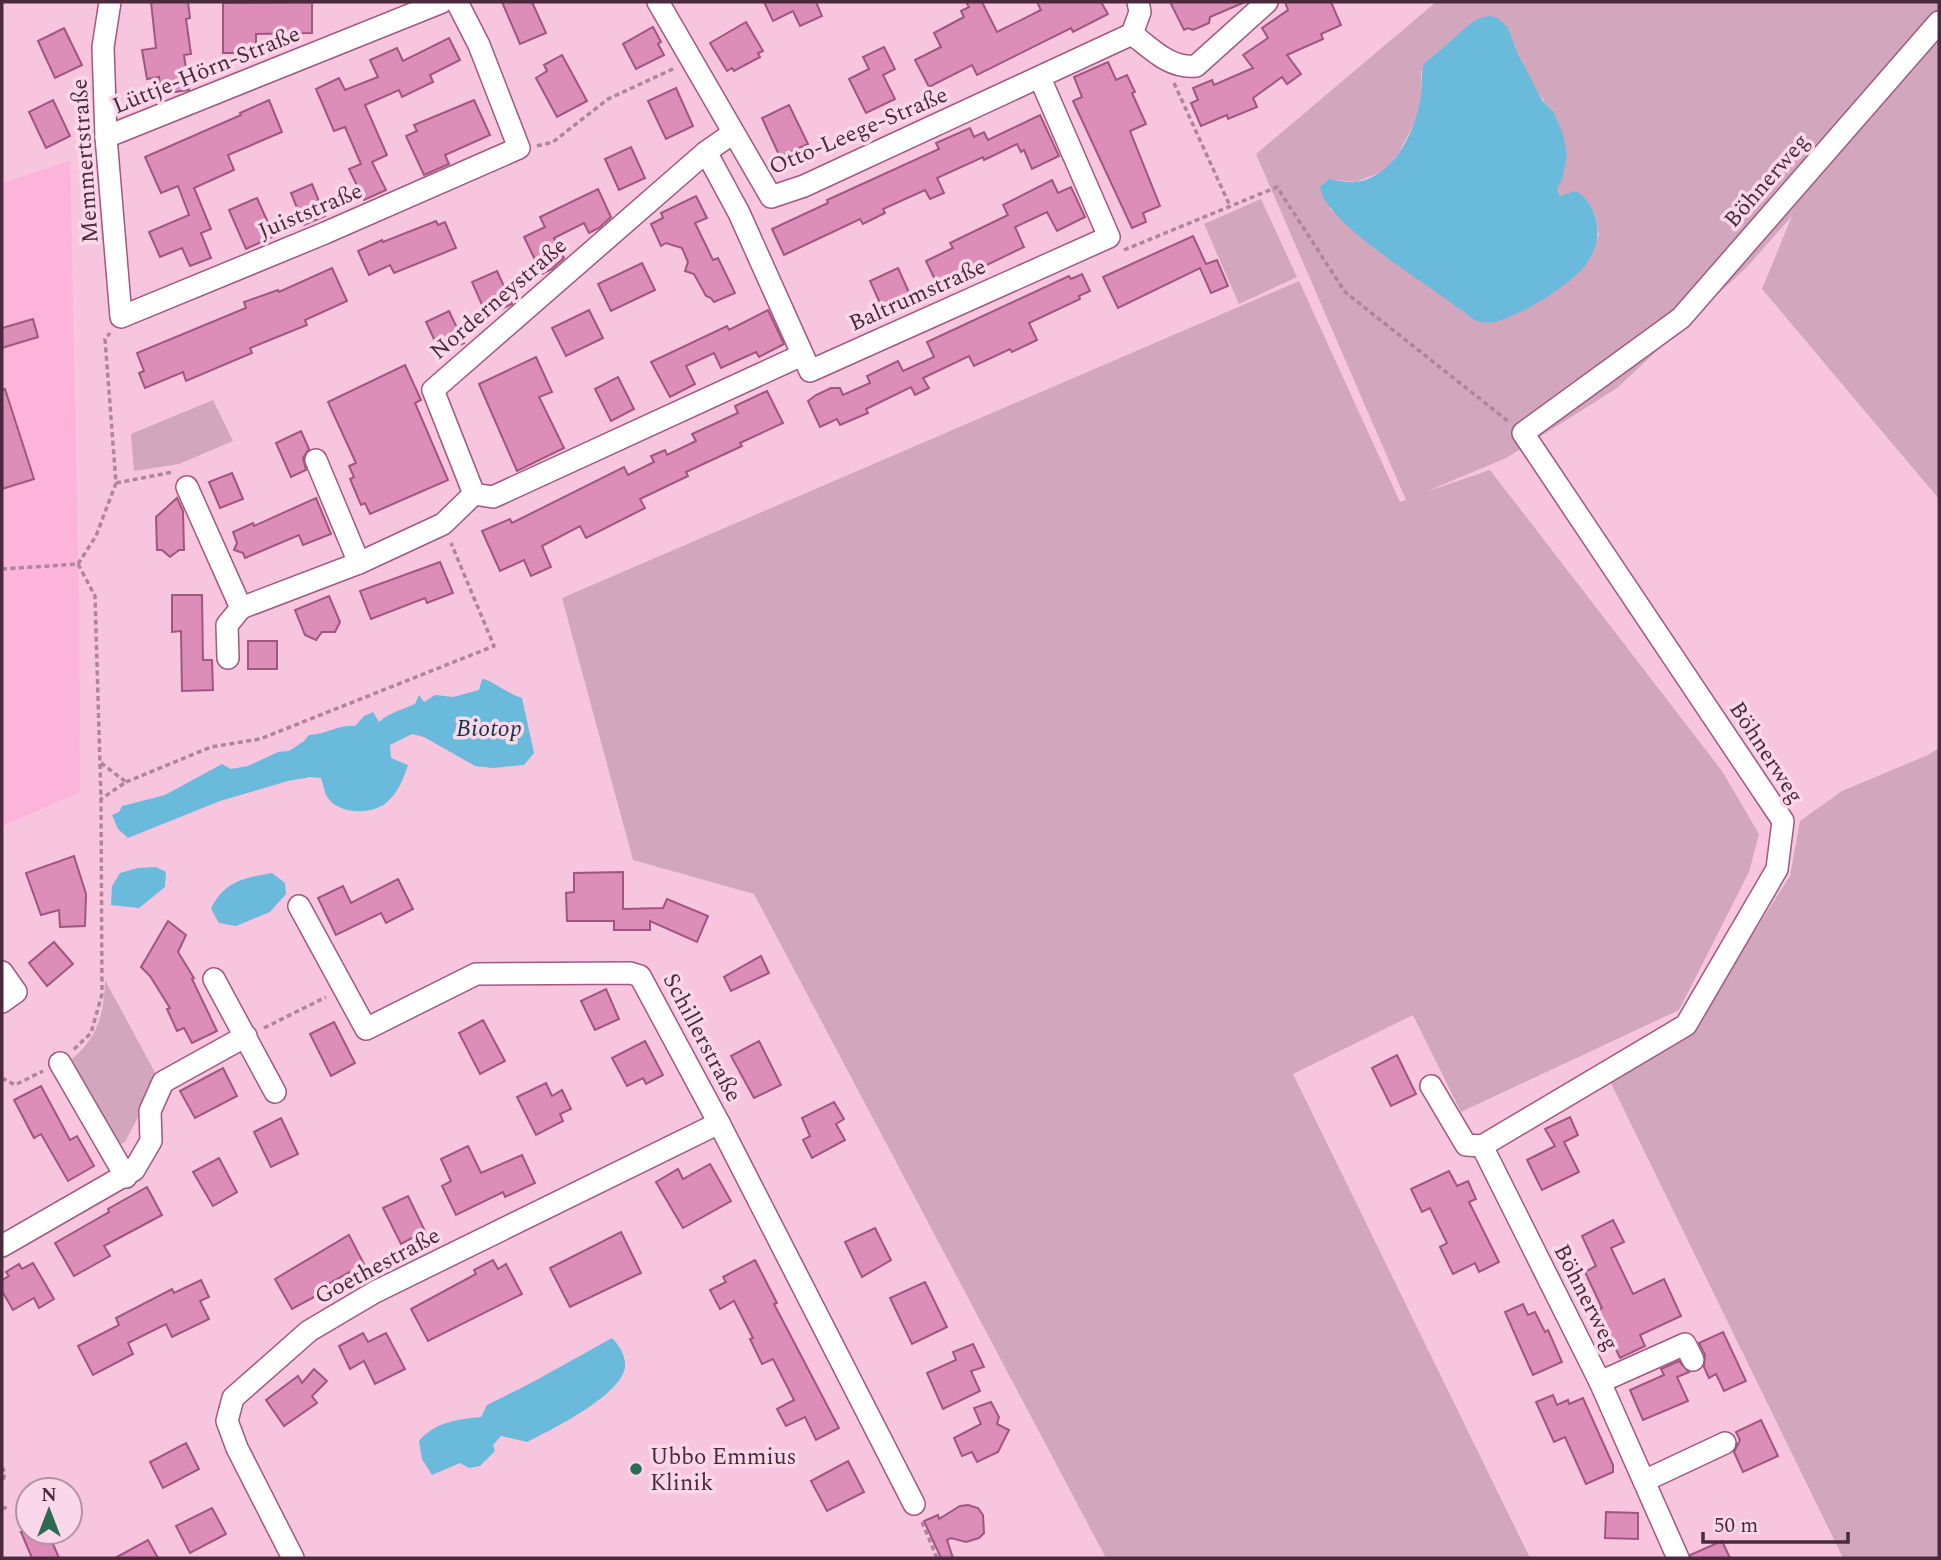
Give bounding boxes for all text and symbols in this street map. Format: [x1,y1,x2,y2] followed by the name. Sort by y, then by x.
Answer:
[107,17,306,124] street label: Lüttje-Hörn-Straße
[62,77,109,244] street label: Memmertstraße
[764,78,954,185] street label: Otto-Leege-Straße
[1716,126,1818,236] street label: Böhnerweg
[253,174,368,249] street label: Juiststraße
[422,229,575,369] street label: Norderneystraße
[843,250,992,341] street label: Baltrumstraße
[1720,695,1812,811] street label: Böhnerweg
[456,711,522,747] water label: Biotop
[653,967,750,1108] street label: Schillerstraße
[309,1219,447,1314] street label: Goethestraße
[1544,1238,1628,1357] street label: Böhnerweg
[650,1440,797,1501] place label: Ubbo Emmius Klinik
[628,1461,644,1477] marker: Ubbo Emmius Klinik
[14,1476,84,1546] north arrow
[41,1481,57,1510] text: N
[1703,1500,1848,1544] scale bar
[1714,1510,1758,1542] text: 50 m

